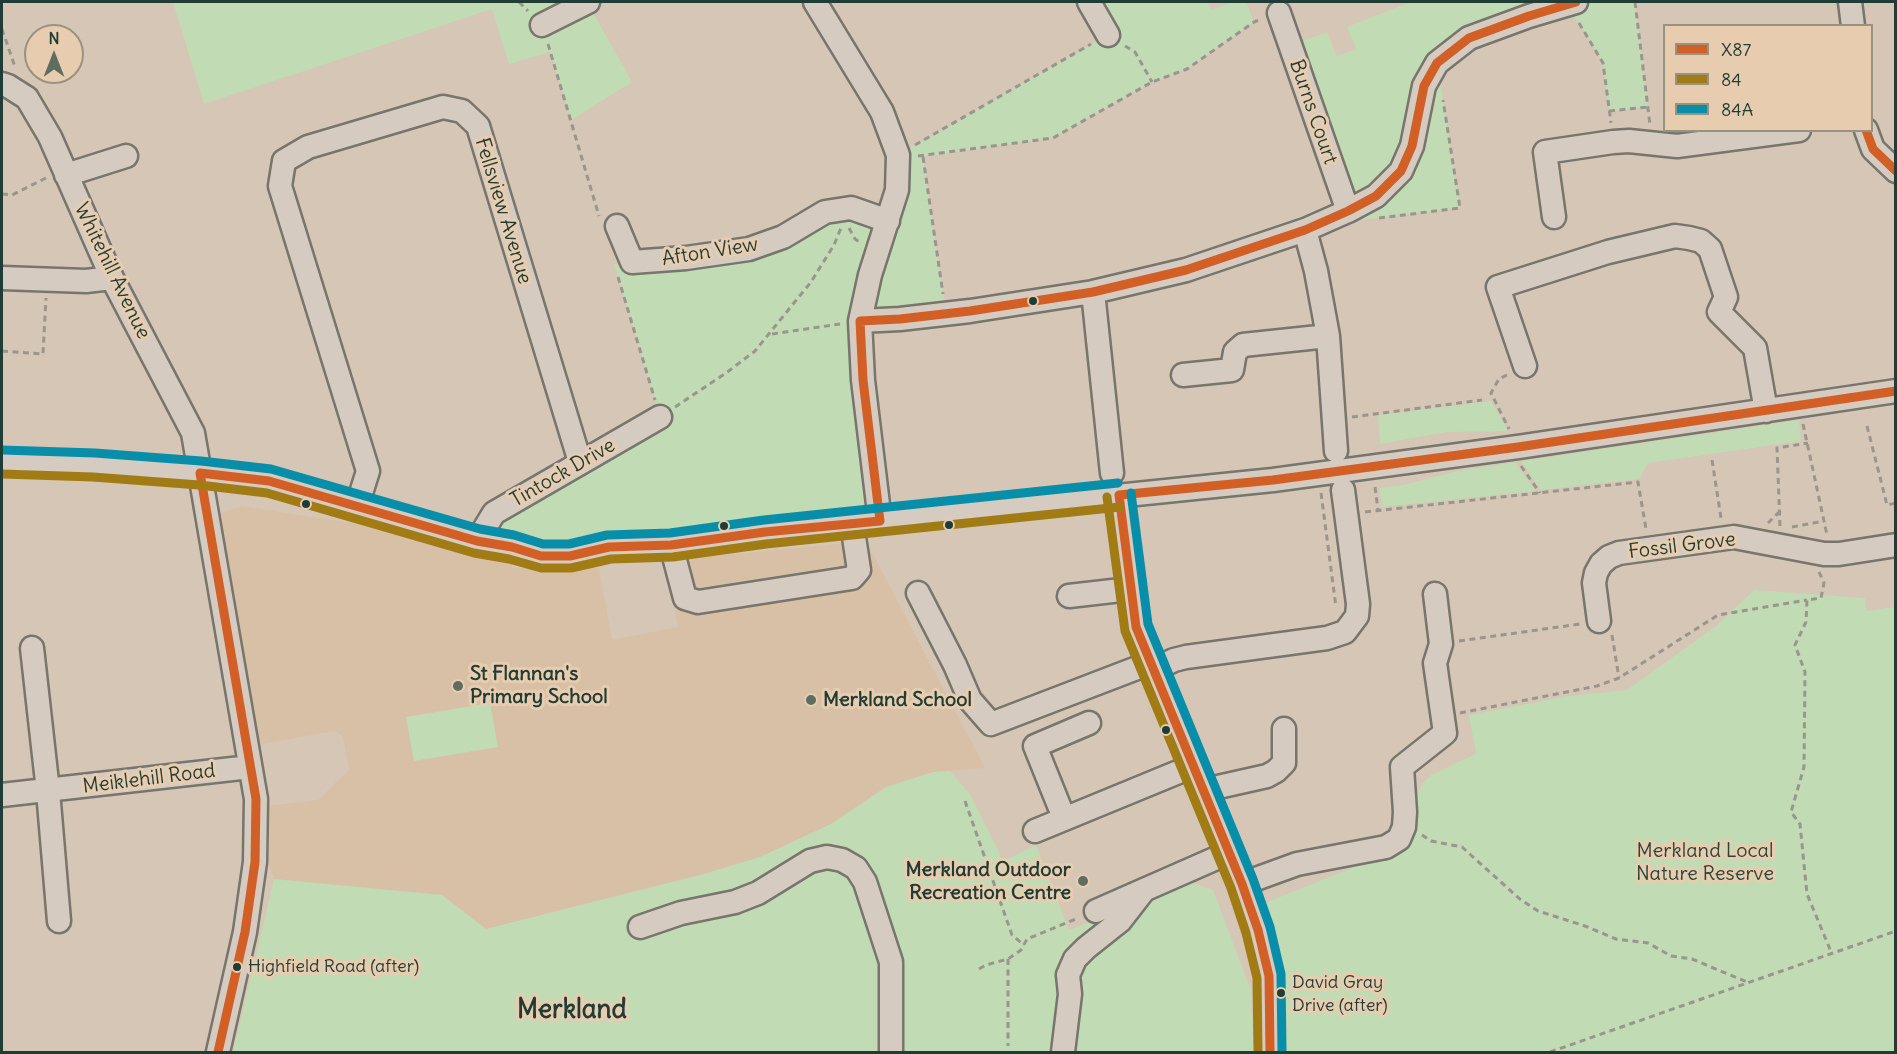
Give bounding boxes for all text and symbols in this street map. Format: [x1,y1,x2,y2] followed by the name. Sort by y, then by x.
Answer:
[24,24,84,84] north arrow
[1663,24,1873,132] legend
[48,28,60,48] text: N
[1721,38,1751,61] text: X87
[1284,56,1342,168] street label: Burns Court
[1721,68,1742,91] text: 84
[1721,98,1753,121] text: 84A
[469,135,537,287] street label: Fellsview Avenue
[69,199,155,343] street label: Whitehill Avenue
[660,233,760,271] street label: Afton View
[1027,295,1039,307] unlabelled marker
[506,433,620,513] street label: Tintock Drive
[300,498,312,510] unlabelled marker
[943,519,955,531] unlabelled marker
[718,520,730,532] unlabelled marker
[1627,528,1737,564] street label: Fossil Grove
[470,662,608,709] place label: St Flannan's Primary School
[451,679,465,693] marker: St Flannan's Primary School
[823,688,972,712] place label: Merkland School
[804,693,818,707] marker: Merkland School
[1160,724,1172,736] unlabelled marker
[81,759,217,799] street label: Meiklehill Road
[1636,839,1774,886] park label: Merkland Local Nature Reserve
[905,858,1071,905] place label: Merkland Outdoor Recreation Centre
[1076,874,1090,888] marker: Merkland Outdoor Recreation Centre
[248,956,419,978] place label: Highfield Road (after)
[231,961,243,973] marker: Highfield Road (after)
[1292,972,1388,1014] place label: David Gray Drive (after)
[1275,987,1287,999] marker: David Gray Drive (after)
[517,995,627,1027] district label: Merkland

